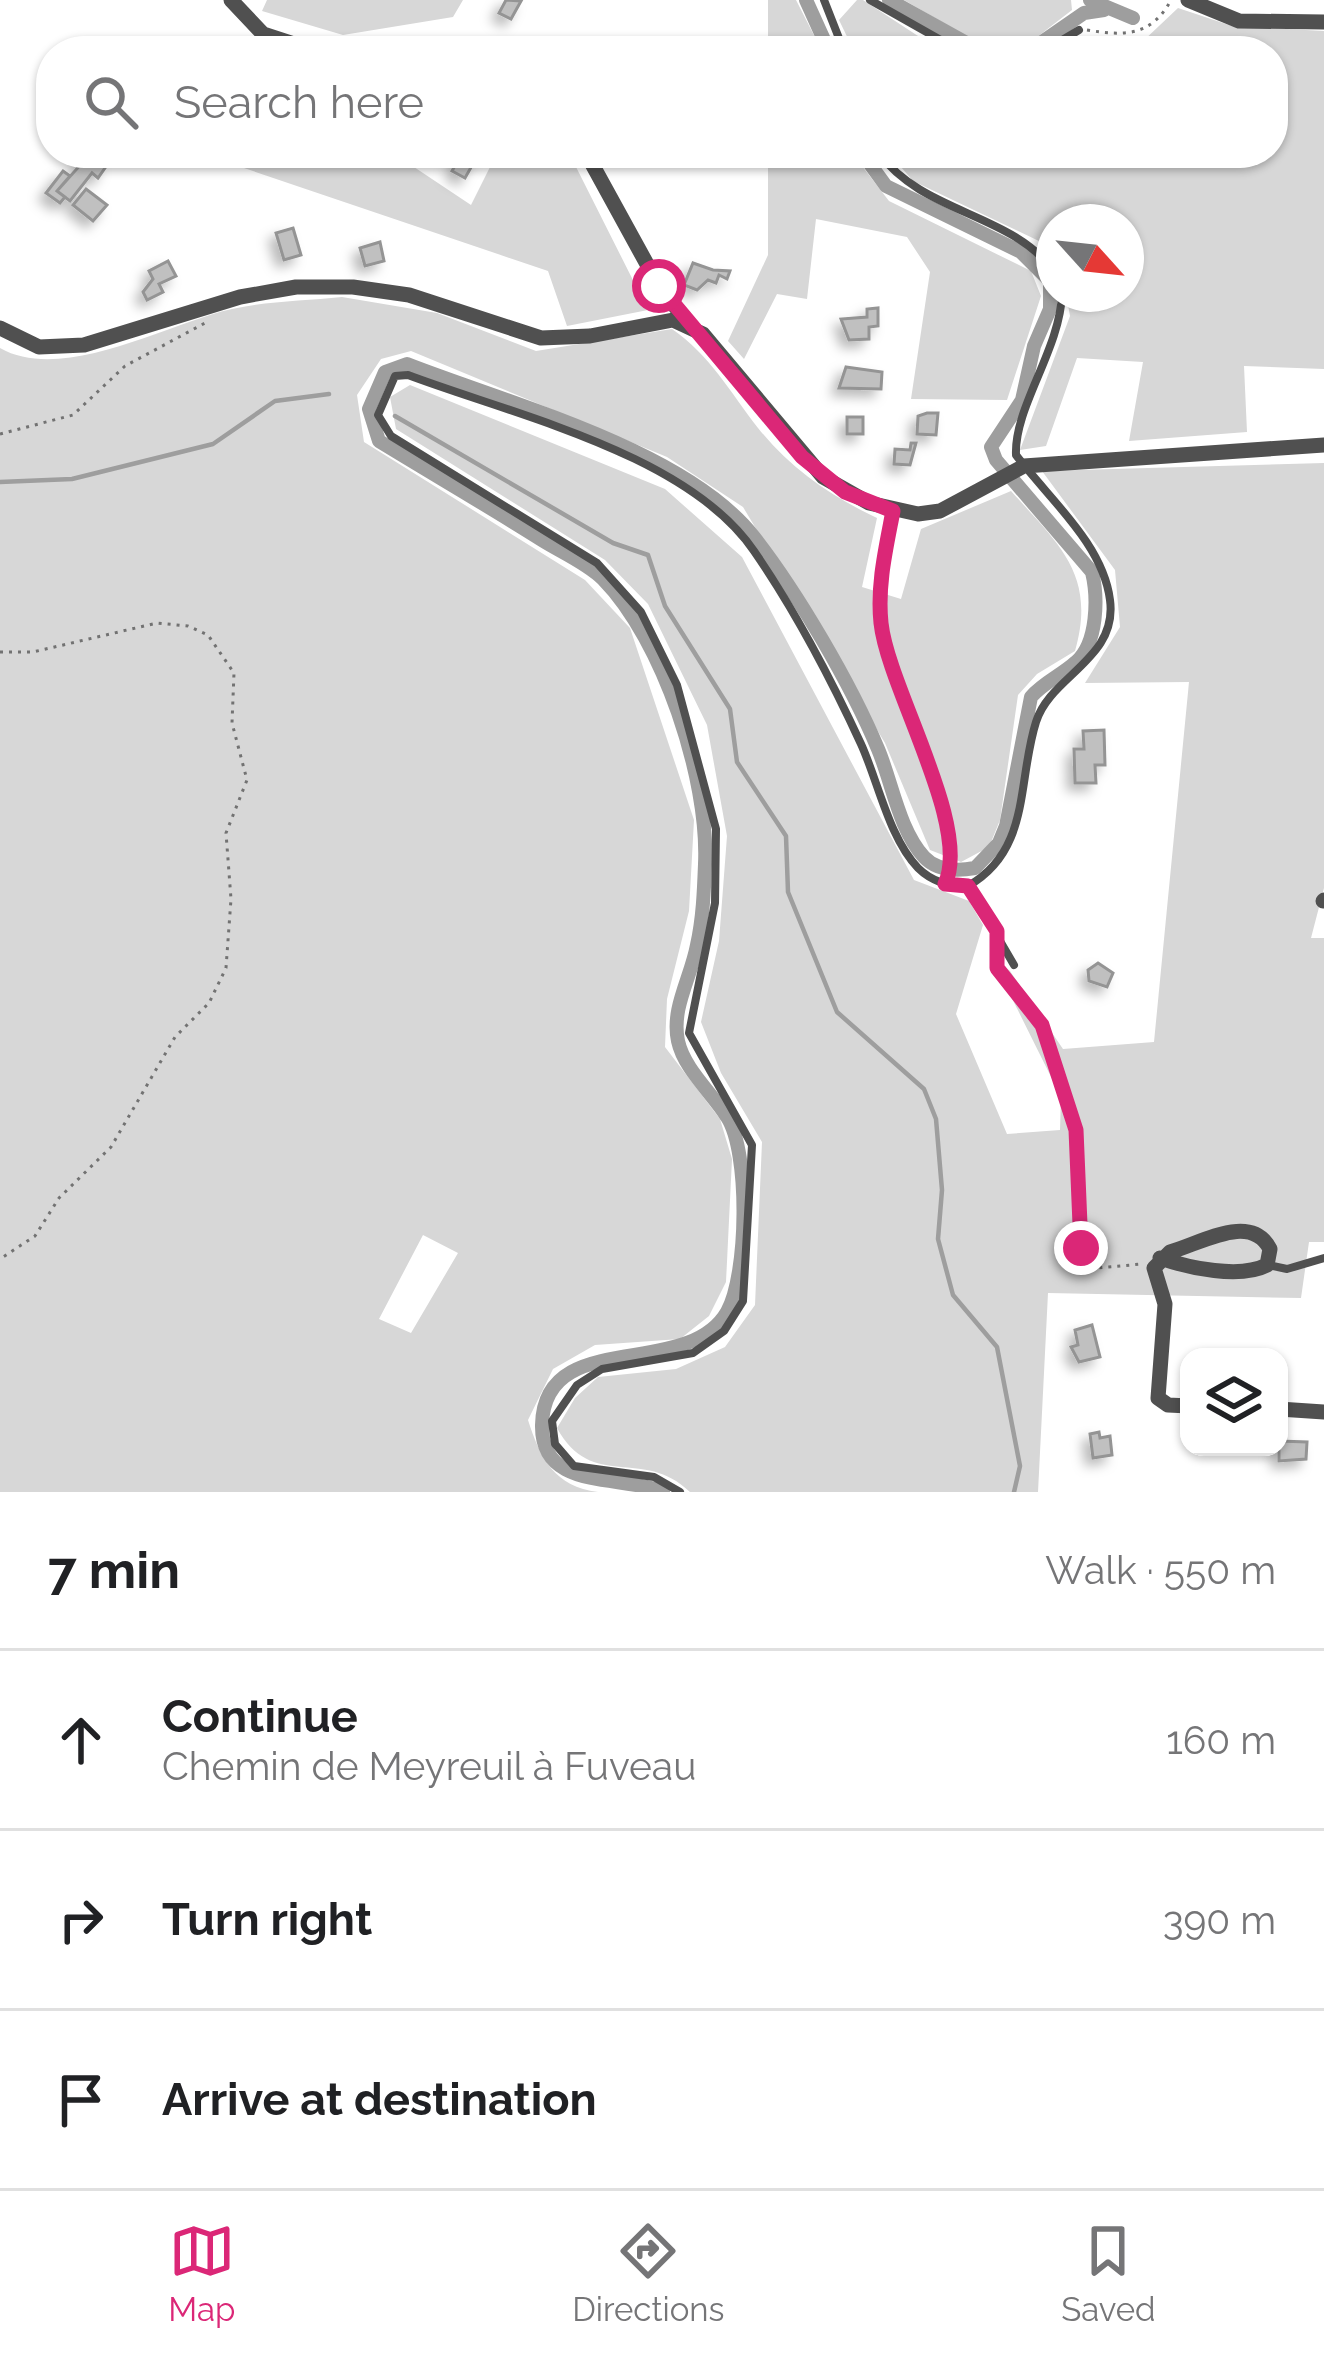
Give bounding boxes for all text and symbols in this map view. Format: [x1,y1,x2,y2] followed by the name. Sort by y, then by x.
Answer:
[36,36,1288,168] search box
[78,69,144,135] icon: search
[174,76,424,129] text: Search here
[1036,204,1144,312] north arrow
[632,259,686,313] route start
[1054,1221,1108,1275] route end
[1180,1348,1288,1456] map controls
[1180,1348,1288,1456] button: layers
[48,1540,180,1600] text: 7 min
[1045,1547,1276,1593] text: Walk · 550 m
[162,1690,358,1743] text: Continue
[48,1707,114,1773] icon: ahead
[1166,1717,1276,1763] text: 160 m
[162,1743,696,1789] text: Chemin de Meyreuil à Fuveau
[48,1887,114,1953] icon: right
[162,1893,372,1946] text: Turn right
[1163,1897,1276,1943] text: 390 m
[48,2067,114,2133] icon: arrive
[162,2073,597,2126] text: Arrive at destination
[168,2218,235,2329] tab: Map
[572,2218,725,2329] tab: Directions
[1061,2218,1156,2329] tab: Saved

